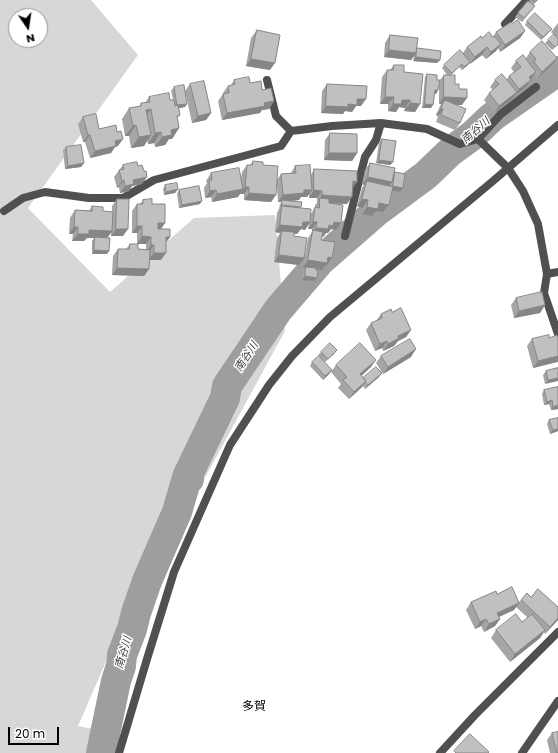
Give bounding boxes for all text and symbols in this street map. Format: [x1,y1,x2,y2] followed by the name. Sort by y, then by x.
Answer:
[8,8,48,48] north arrow
[25,30,36,47] text: N
[459,115,493,147] water label: 南谷川
[232,340,262,374] water label: 南谷川
[113,635,135,671] water label: 南谷川
[242,700,266,714] district label: 多賀
[10,719,61,745] scale bar
[15,725,45,742] text: 20 m

